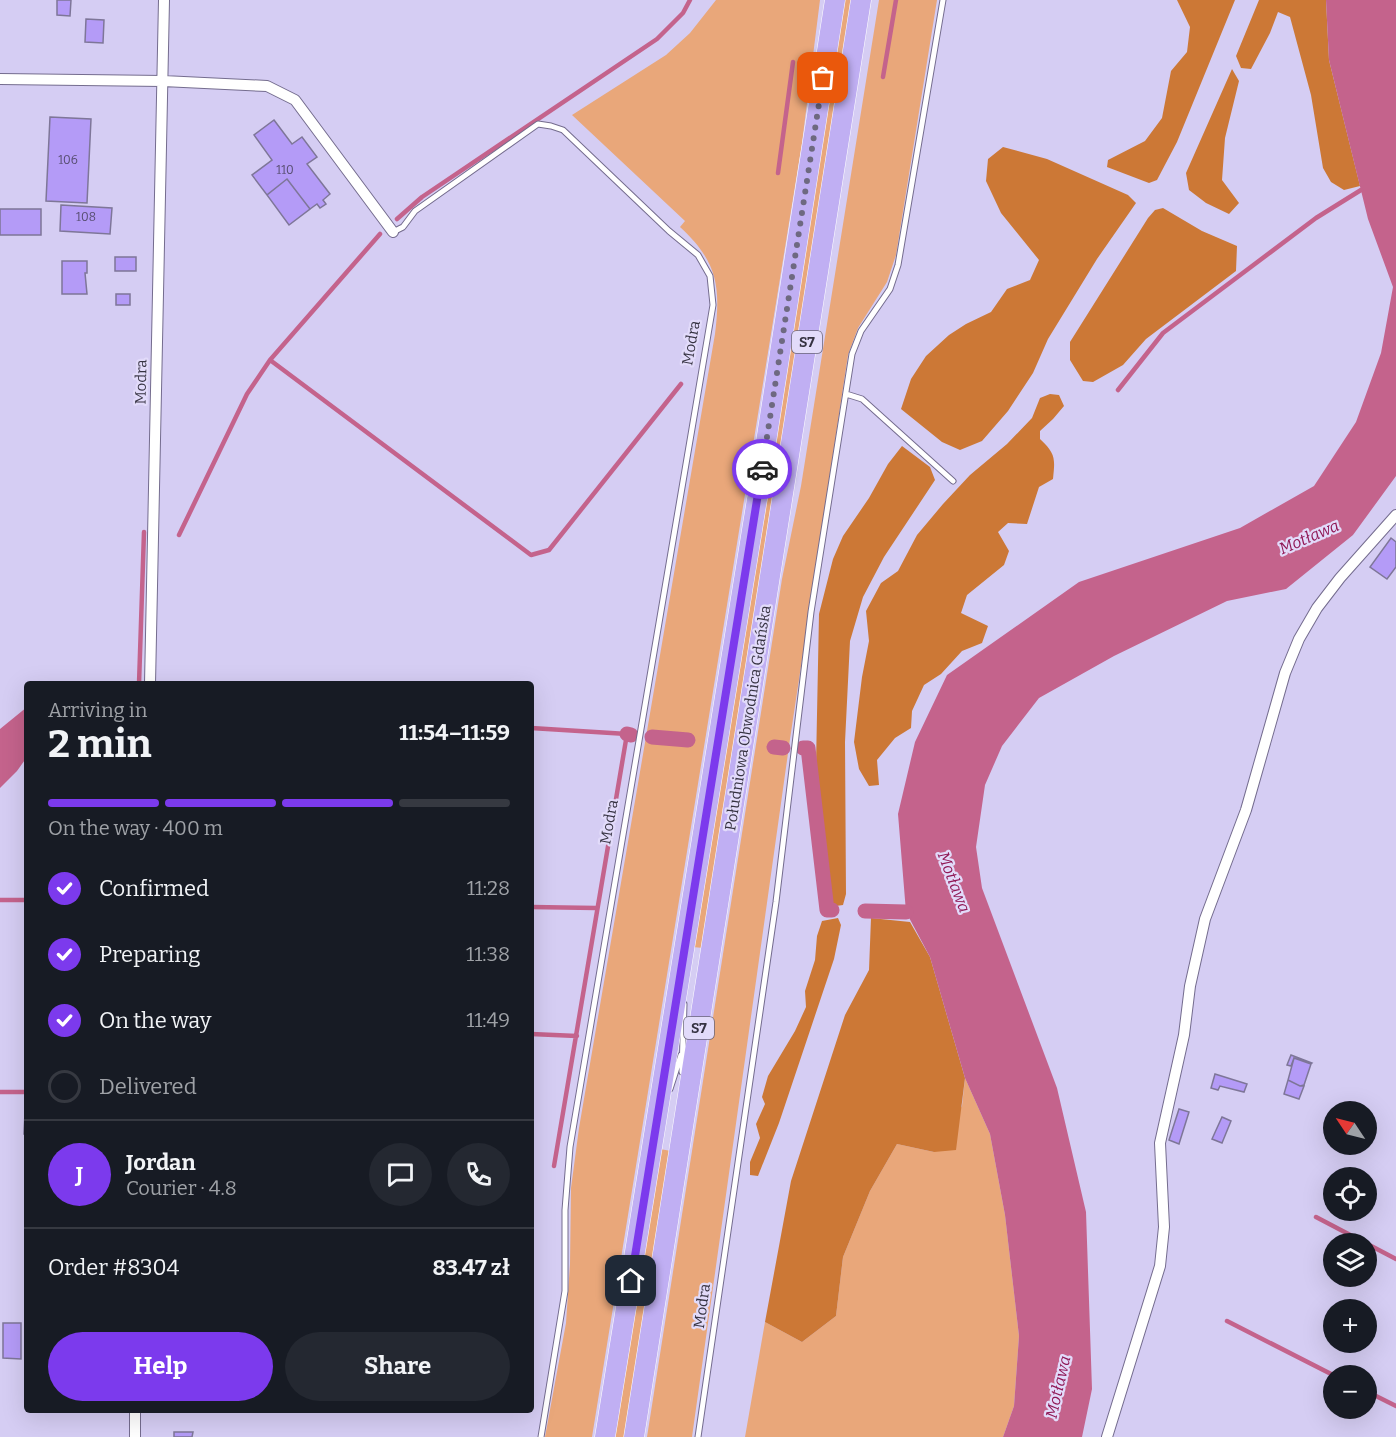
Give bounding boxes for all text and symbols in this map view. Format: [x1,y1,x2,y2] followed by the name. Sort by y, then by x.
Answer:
[797,52,848,103] pin
[806,61,839,94] icon: bag
[58,153,78,167] house number: 106
[276,163,294,177] house number: 110
[76,210,96,224] house number: 108
[678,319,704,367] street label: Modra
[792,331,822,353] road number: S7
[132,359,150,405] street label: Modra
[732,439,792,499] courier
[746,453,779,486] icon: car
[1276,516,1342,558] water label: Motława
[721,604,775,832] street label: Południowa Obwodnica Gdańska
[48,698,147,722] text: Arriving in
[399,719,510,746] text: 11:54–11:59
[48,721,152,767] text: 2 min
[596,798,622,846] street label: Modra
[48,816,223,840] text: On the way · 400 m
[934,849,974,915] water label: Motława
[48,872,81,905] icon: check
[99,875,209,902] text: Confirmed
[467,876,510,900] text: 11:28
[48,938,81,971] icon: check
[99,941,201,968] text: Preparing
[466,942,510,966] text: 11:38
[48,1004,81,1037] icon: check
[99,1007,211,1034] text: On the way
[466,1008,510,1032] text: 11:49
[684,1017,714,1039] road number: S7
[99,1073,197,1100] text: Delivered
[1323,1101,1377,1155] north arrow
[1323,1101,1377,1419] map controls
[369,1143,432,1206] button: chat
[447,1143,510,1206] button: phone
[126,1149,196,1176] text: Jordan
[76,1161,83,1188] text: J
[1323,1167,1377,1221] button: locate
[126,1176,237,1200] text: Courier · 4.8
[1323,1233,1377,1287] button: layers
[48,1254,179,1281] text: Order #8304
[432,1254,510,1281] text: 83.47 zł
[605,1255,656,1306] pin
[614,1264,647,1297] icon: home
[690,1282,714,1330] street label: Modra
[1323,1299,1377,1353] button: +
[48,1332,273,1401] button: Help
[285,1332,510,1401] button: Share
[1042,1354,1074,1420] water label: Motława
[1323,1365,1377,1419] button: −

